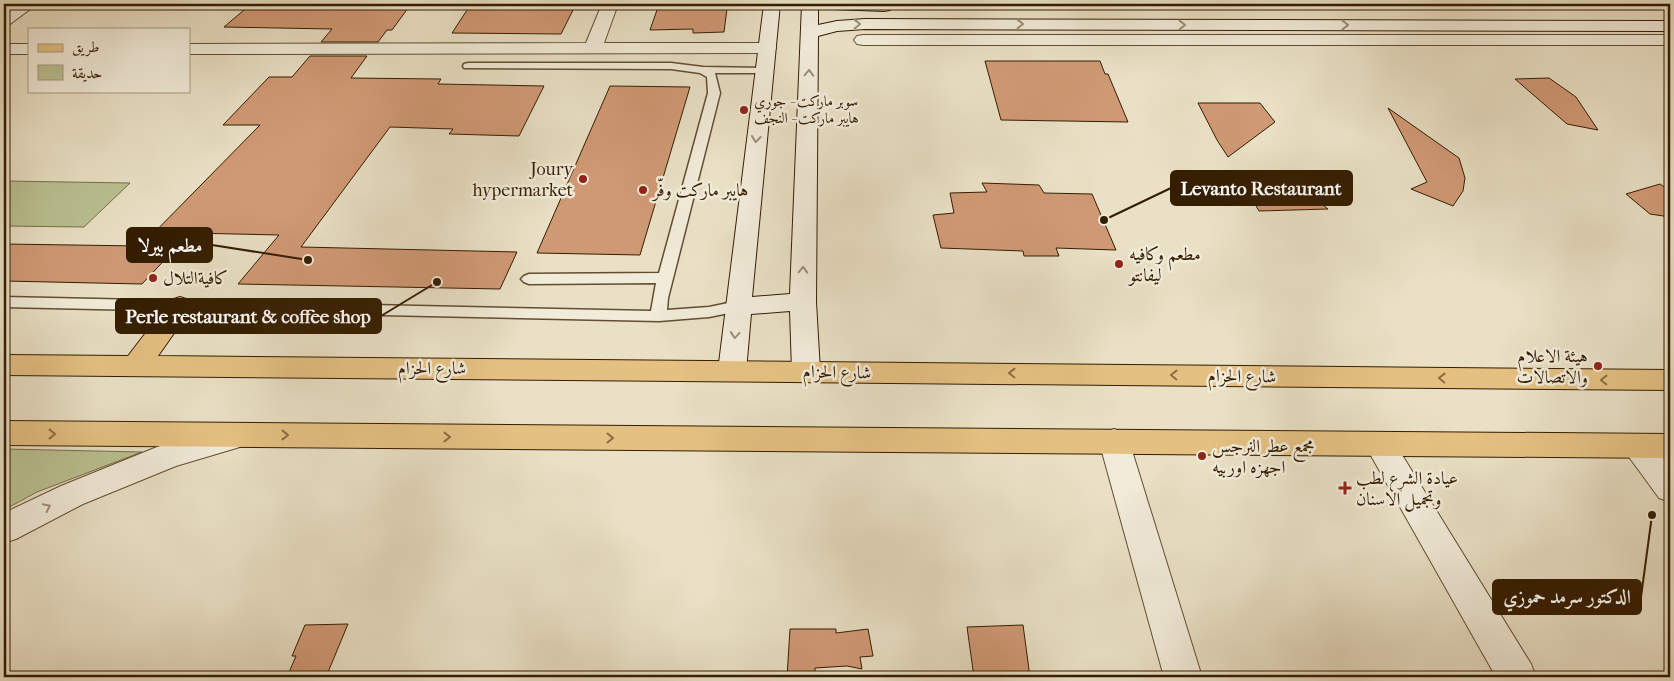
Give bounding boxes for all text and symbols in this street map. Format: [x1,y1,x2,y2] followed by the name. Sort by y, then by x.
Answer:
[854,19,862,29] one-way arrow
[1016,19,1024,29] one-way arrow
[1179,20,1187,30] one-way arrow
[1342,20,1349,30] one-way arrow
[28,28,190,92] legend
[72,38,99,57] text: طريق
[72,64,102,82] text: حديقة
[804,69,814,76] one-way arrow
[754,92,859,127] place label: سوبر ماركت - جوري هايبر ماركت - النجف
[738,104,750,116] marker: سوبر ماركت - جوري هايبر ماركت - النجف
[751,135,762,143] one-way arrow
[472,159,574,201] place label: Joury hypermarket
[1171,171,1352,205] callout: Levanto Restaurant
[577,173,589,185] marker: Joury hypermarket
[651,178,748,202] place label: هايبر ماركت وفّر
[1181,178,1342,200] text: Levanto Restaurant
[637,184,649,196] marker: هايبر ماركت وفّر
[127,228,212,262] callout: مطعم بيرلا
[137,235,203,263] text: مطعم بيرلا
[1127,244,1201,286] place label: مطعم وكافيه ليفانتو
[1113,258,1125,270] marker: مطعم وكافيه ليفانتو
[798,266,809,274] one-way arrow
[163,268,228,289] place label: كافيةالتلال
[147,272,159,284] marker: كافيةالتلال
[116,299,381,333] callout: Perle restaurant & coffee shop
[125,306,371,328] text: Perle restaurant & coffee shop
[730,332,741,340] one-way arrow
[1517,346,1588,388] place label: هيئة الاعلام والاتصالات
[398,358,466,384] street label: شارع الحزام
[1592,360,1604,372] marker: هيئة الاعلام والاتصالات
[802,361,871,389] street label: شارع الحزام
[1207,365,1276,393] street label: شارع الحزام
[1007,368,1015,379] one-way arrow
[1170,370,1178,380] one-way arrow
[1437,373,1445,383] one-way arrow
[1600,374,1608,385] one-way arrow
[49,428,57,439] one-way arrow
[282,430,289,440] one-way arrow
[444,431,452,442] one-way arrow
[606,433,614,443] one-way arrow
[1212,436,1315,479] place label: مجمع عطر النرجس اجهزه اوربيه
[1196,450,1208,462] marker: مجمع عطر النرجس اجهزه اوربيه
[1356,468,1458,512] place label: عيادة الشرع لطب وتجميل الاسنان
[1338,481,1352,495] marker: عيادة الشرع لطب وتجميل الاسنان
[42,503,51,513] one-way arrow
[1493,580,1641,614] callout: الدكتور سرمد حموزي
[1503,586,1631,612] text: الدكتور سرمد حموزي

